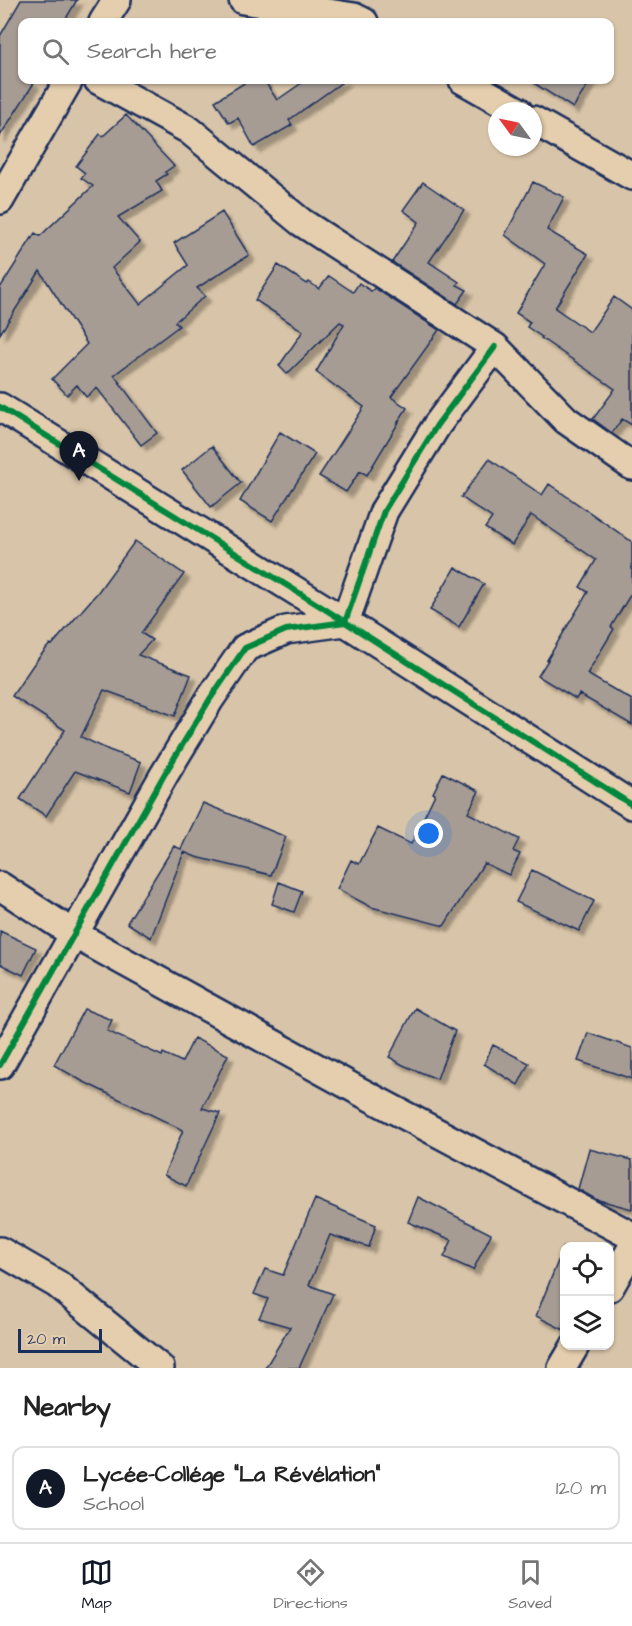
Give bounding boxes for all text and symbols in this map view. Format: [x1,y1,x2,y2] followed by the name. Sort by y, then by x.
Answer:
[18,18,614,84] search box
[39,35,72,68] icon: search
[87,36,217,67] text: Search here
[488,102,542,156] north arrow
[60,432,98,481] pin: A
[414,819,443,848] your location
[560,1242,614,1350] map controls
[560,1242,614,1296] button: locate
[560,1296,614,1350] button: layers
[18,1326,102,1354] scale bar
[27,1328,65,1350] text: 20 m
[24,1389,111,1425] text: Nearby
[83,1459,380,1490] text: Lycée-Collége "La Révélation"
[39,1474,52,1502] text: A
[556,1474,606,1502] text: 120 m
[83,1490,144,1518] text: School
[80,1556,113,1614] tab: Map
[274,1556,348,1614] tab: Directions
[508,1556,552,1614] tab: Saved

